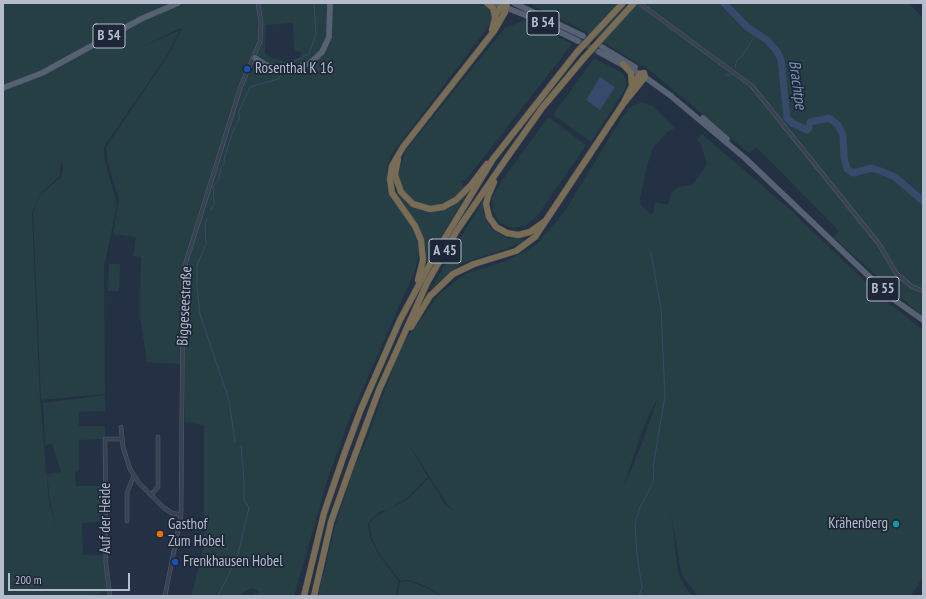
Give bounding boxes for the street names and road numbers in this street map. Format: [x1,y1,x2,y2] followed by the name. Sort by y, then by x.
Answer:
[527,11,559,35] road number: B 54
[93,24,125,48] road number: B 54
[429,239,461,263] road number: A 45
[174,266,196,346] street label: Biggeseestraße
[867,277,899,301] road number: B 55
[97,483,115,553] street label: Auf der Heide

